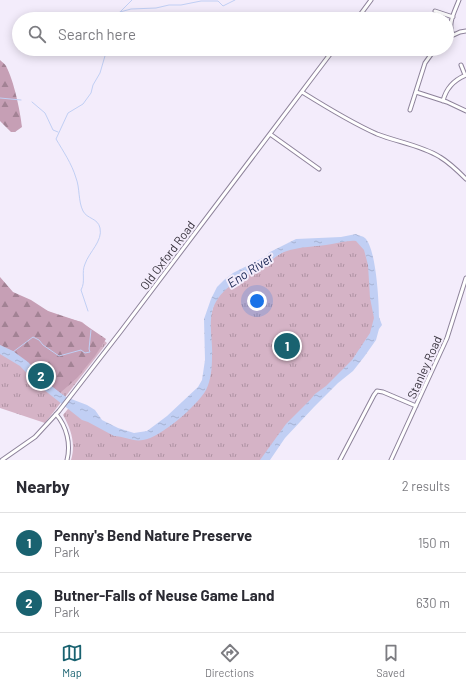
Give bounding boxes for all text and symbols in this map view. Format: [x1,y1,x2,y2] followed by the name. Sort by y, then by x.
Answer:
[12,12,454,56] search box
[26,23,48,45] icon: search
[58,25,136,43] text: Search here
[137,218,197,292] street label: Old Oxford Road
[224,249,276,291] water label: Eno River
[247,291,267,311] your location
[274,331,300,361] pin: 1
[404,333,444,401] street label: Stanley Road
[28,361,54,391] pin: 2
[16,476,70,496] text: Nearby
[402,478,450,494] text: 2 results
[54,526,252,544] text: Penny's Bend Nature Preserve
[27,535,31,551] text: 1
[418,535,450,551] text: 150 m
[54,544,80,560] text: Park
[54,586,274,604] text: Butner-Falls of Neuse Game Land
[25,595,33,611] text: 2
[416,595,450,611] text: 630 m
[54,604,80,620] text: Park
[61,642,83,679] tab: Map
[205,642,254,679] tab: Directions
[376,642,405,679] tab: Saved

